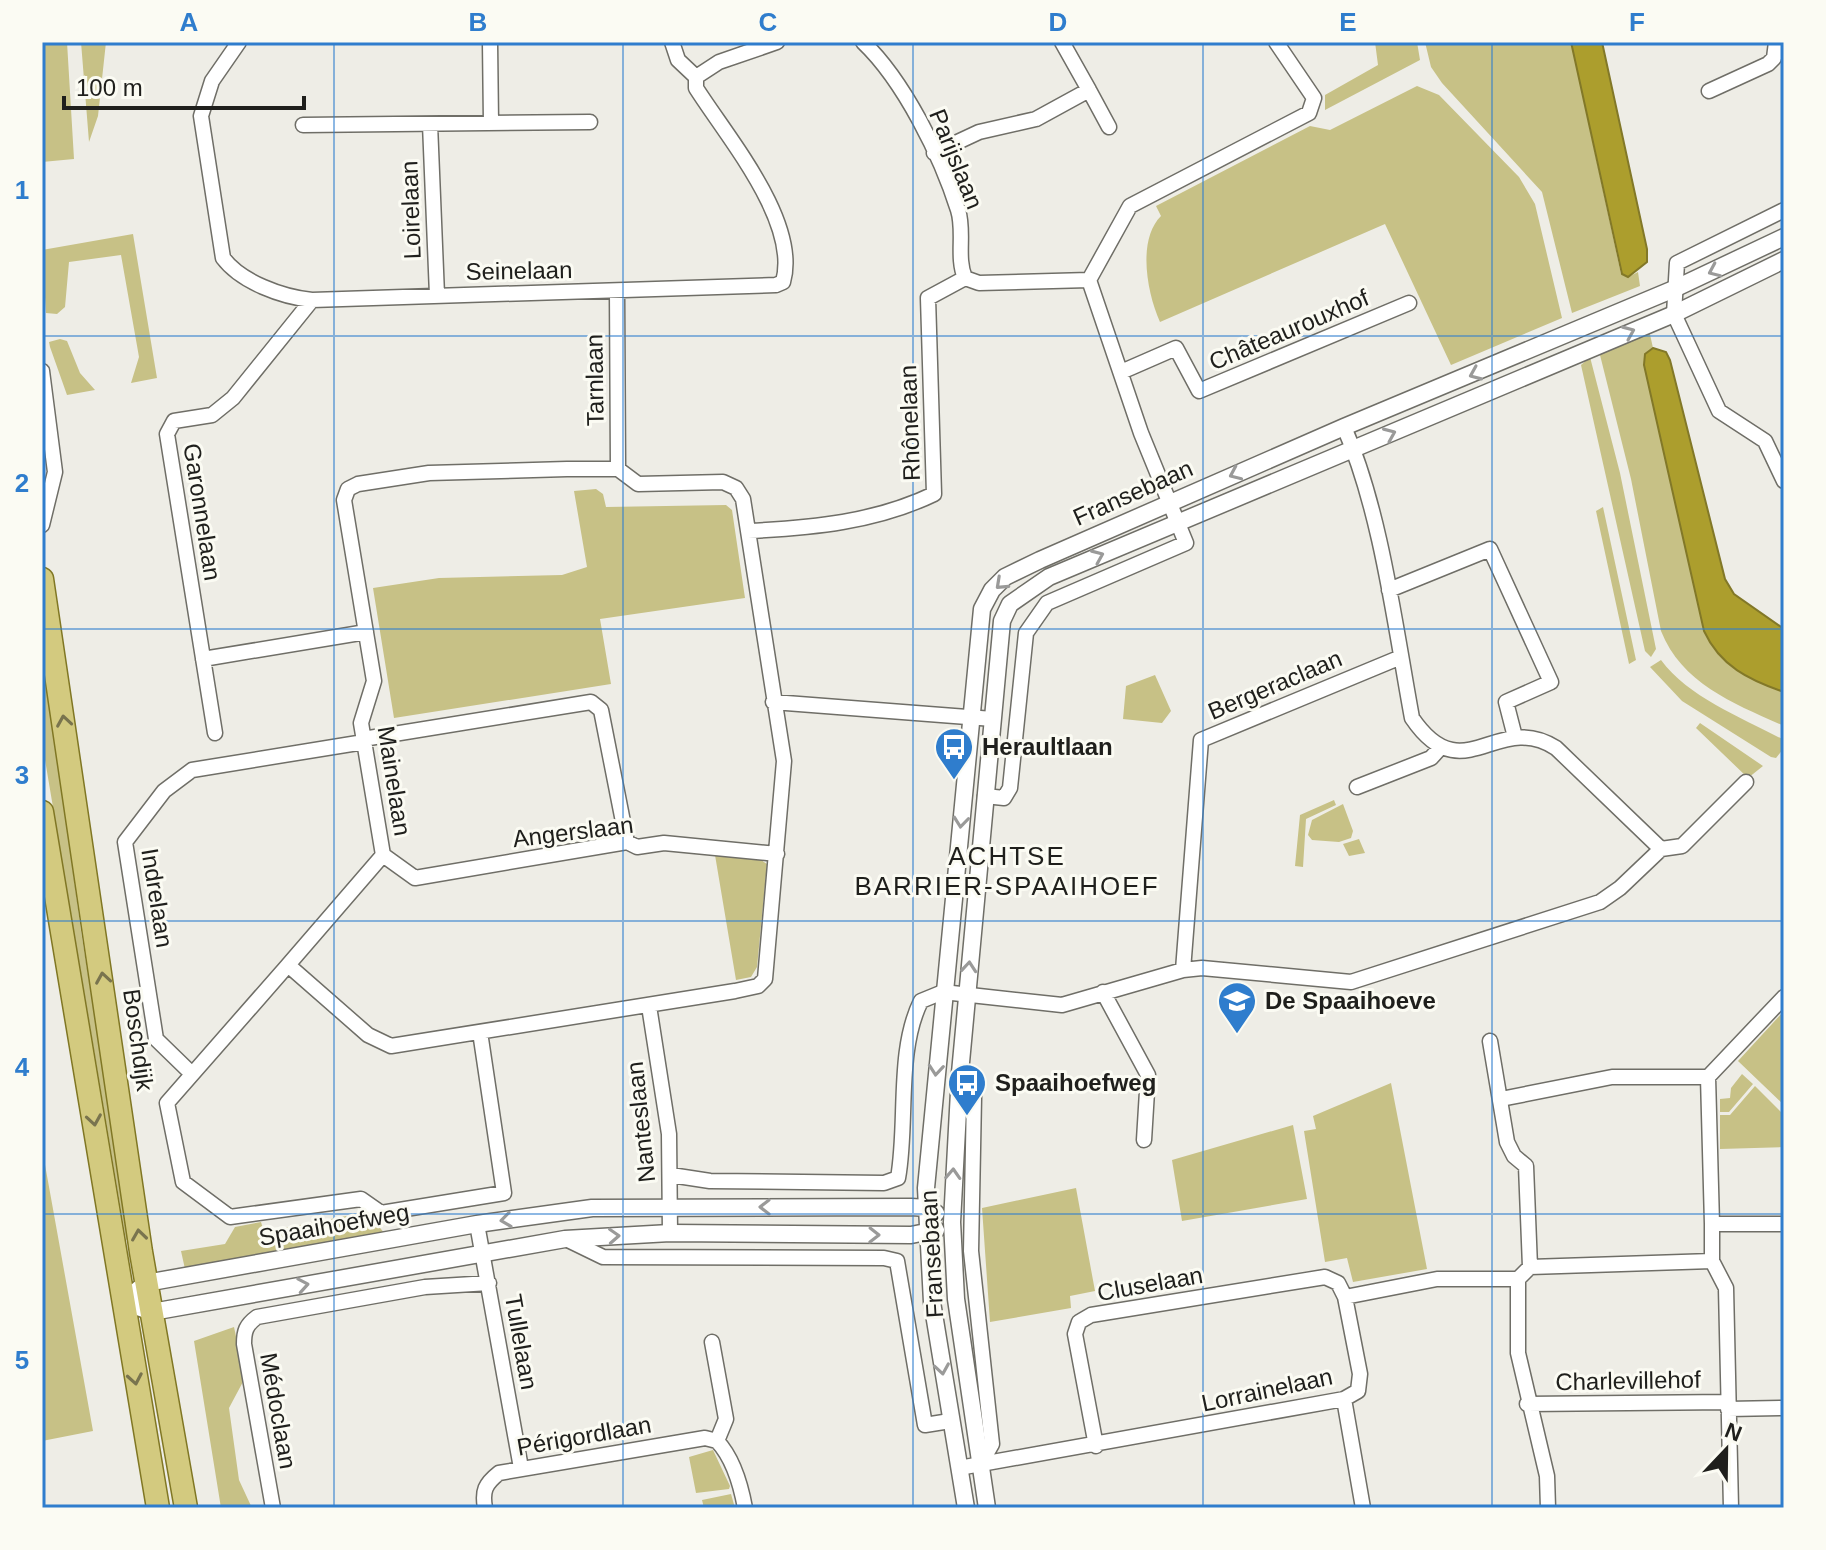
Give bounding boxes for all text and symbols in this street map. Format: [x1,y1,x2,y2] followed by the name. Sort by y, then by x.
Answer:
[180,7,199,37] text: A
[469,7,487,37] text: B
[759,7,778,37] text: C
[1049,7,1067,37] text: D
[1339,7,1357,37] text: E
[1629,7,1645,37] text: F
[64,60,304,110] scale bar
[76,74,143,101] text: 100 m
[924,105,989,213] street label: Parijslaan
[395,160,426,260] street label: Loirelaan
[15,175,29,205] text: 1
[465,256,573,285] street label: Seinelaan
[1708,261,1722,277] one-way arrow
[1205,284,1373,375] street label: Châteaurouxhof
[1621,326,1635,342] one-way arrow
[580,334,609,426] street label: Tarnlaan
[1469,364,1483,380] one-way arrow
[894,365,925,482] street label: Rhônelaan
[1382,428,1396,444] one-way arrow
[178,441,227,583] street label: Garonnelaan
[1069,454,1197,531] street label: Fransebaan
[1229,465,1244,481] one-way arrow
[15,468,29,498] text: 2
[1090,550,1104,566] one-way arrow
[996,574,1010,589] one-way arrow
[1204,644,1346,725] street label: Bergeraclaan
[56,714,73,728] one-way arrow
[372,724,416,838] street label: Mainelaan
[933,726,975,781] bus stop icon: Heraultlaan
[982,733,1113,760] place label: Heraultlaan
[15,760,29,790] text: 3
[511,811,635,852] street label: Angerslaan
[953,816,970,829] one-way arrow
[854,841,1160,901] district label: ACHTSE BARRIER-SPAAIHOEF
[136,846,179,949] street label: Indrelaan
[960,960,977,973] one-way arrow
[95,971,112,985] one-way arrow
[1216,980,1258,1035] school or university icon: De Spaaihoeve
[118,987,159,1094] street label: Boschdijk
[1265,987,1436,1014] place label: De Spaaihoeve
[15,1052,30,1082] text: 4
[621,1060,660,1184] street label: Nanteslaan
[946,1062,988,1117] bus stop icon: Spaaihoefweg
[927,1064,944,1077] one-way arrow
[995,1069,1156,1096] place label: Spaaihoefweg
[85,1113,102,1126] one-way arrow
[944,1167,961,1180] one-way arrow
[915,1189,948,1319] street label: Fransebaan
[257,1198,411,1251] street label: Spaaihoefweg
[758,1198,771,1216] one-way arrow
[499,1211,513,1228] one-way arrow
[868,1226,881,1244] one-way arrow
[608,1228,621,1245] one-way arrow
[131,1229,148,1242] one-way arrow
[1095,1261,1205,1306] street label: Cluselaan
[296,1277,309,1294] one-way arrow
[500,1292,543,1392] street label: Tullelaan
[15,1345,29,1375] text: 5
[255,1351,302,1471] street label: Médoclaan
[1199,1362,1335,1417] street label: Lorrainelaan
[933,1363,950,1376] one-way arrow
[1555,1366,1701,1395] street label: Charlevillehof
[126,1372,143,1386] one-way arrow
[515,1410,653,1461] street label: Périgordlaan
[1686,1410,1766,1490] north arrow
[1721,1417,1745,1446] text: N

